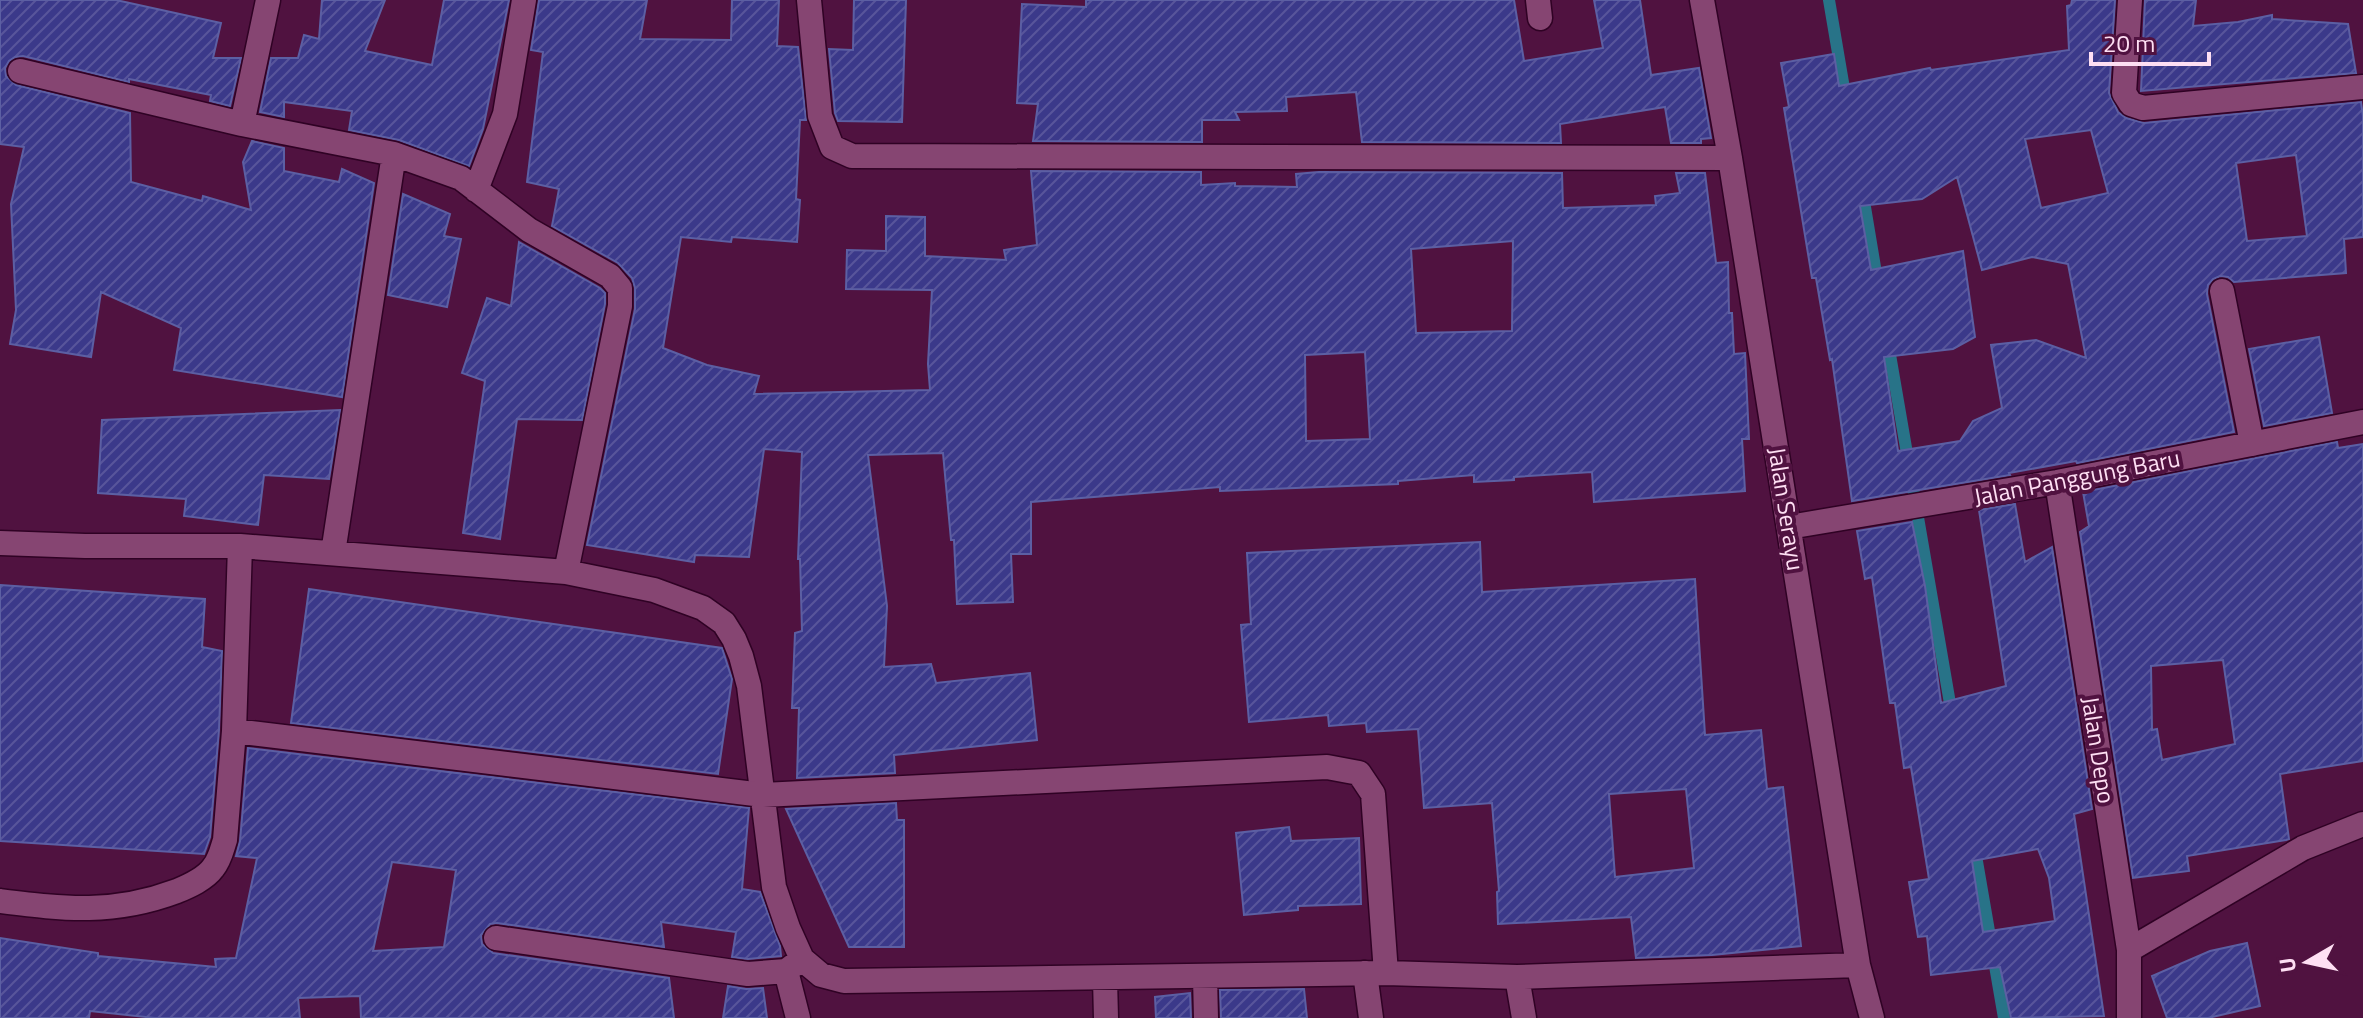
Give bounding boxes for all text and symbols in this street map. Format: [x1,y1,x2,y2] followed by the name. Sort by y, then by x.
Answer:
[2091,16,2209,66] scale bar
[2103,25,2155,61] text: 20 m
[1971,439,2183,515] street label: Jalan Panggung Baru
[1759,445,1814,573] street label: Jalan Serayu
[2073,694,2125,806] street label: Jalan Depo
[2267,922,2347,1002] north arrow
[2269,955,2305,975] text: U

